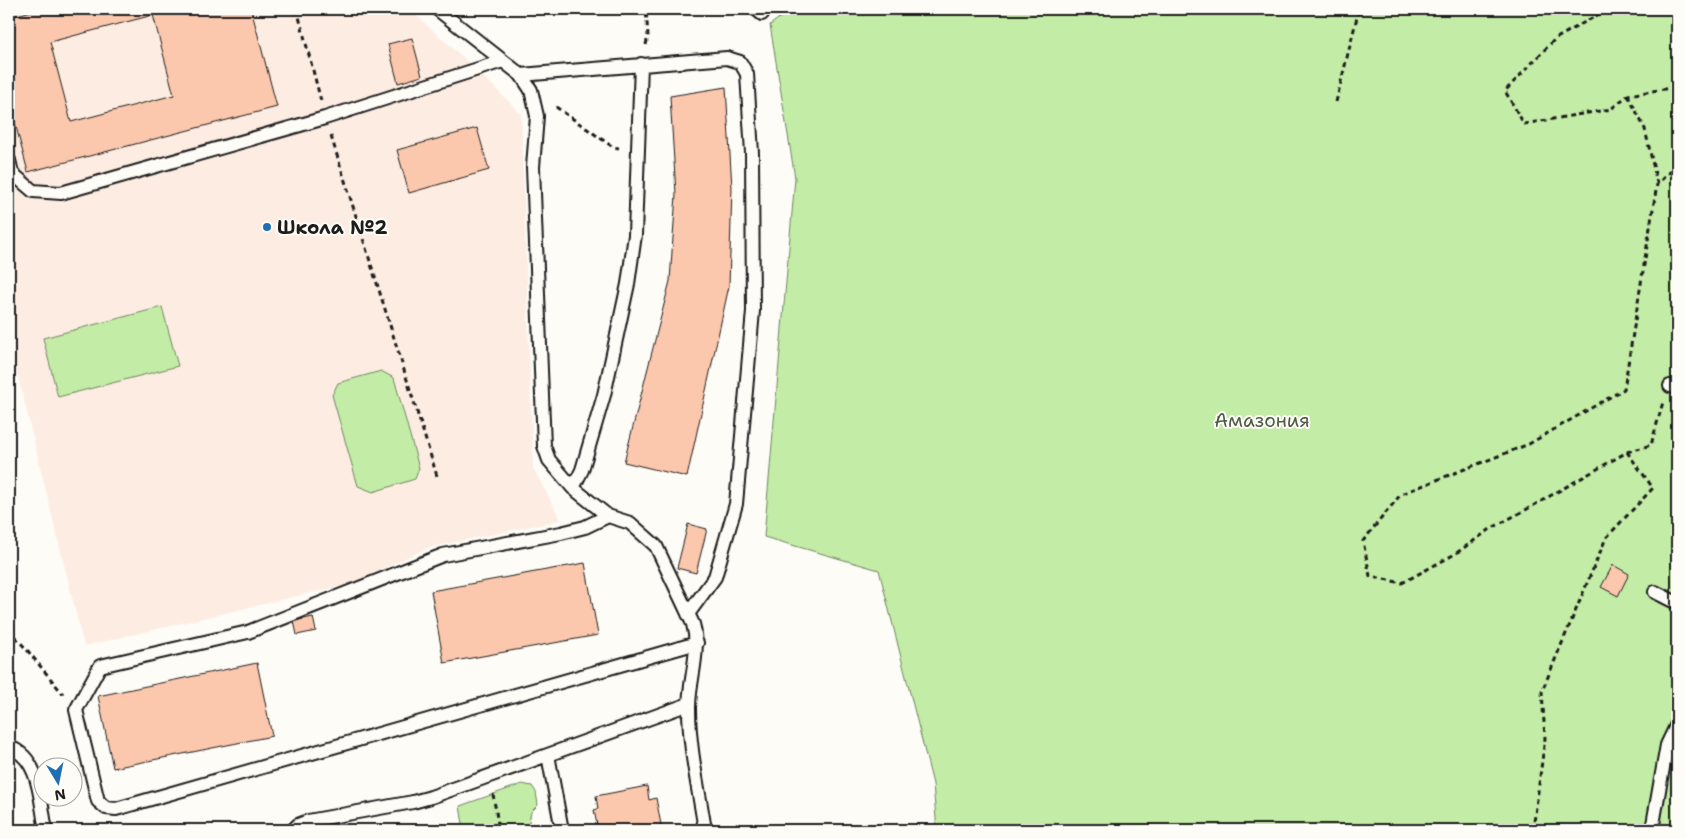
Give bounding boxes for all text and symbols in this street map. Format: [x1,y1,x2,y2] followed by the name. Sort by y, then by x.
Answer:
[277,215,388,240] place label: Школа №2
[261,221,273,233] marker: Школа №2
[1214,408,1310,433] park label: Амазония
[32,756,82,806] north arrow
[53,785,67,805] text: N

